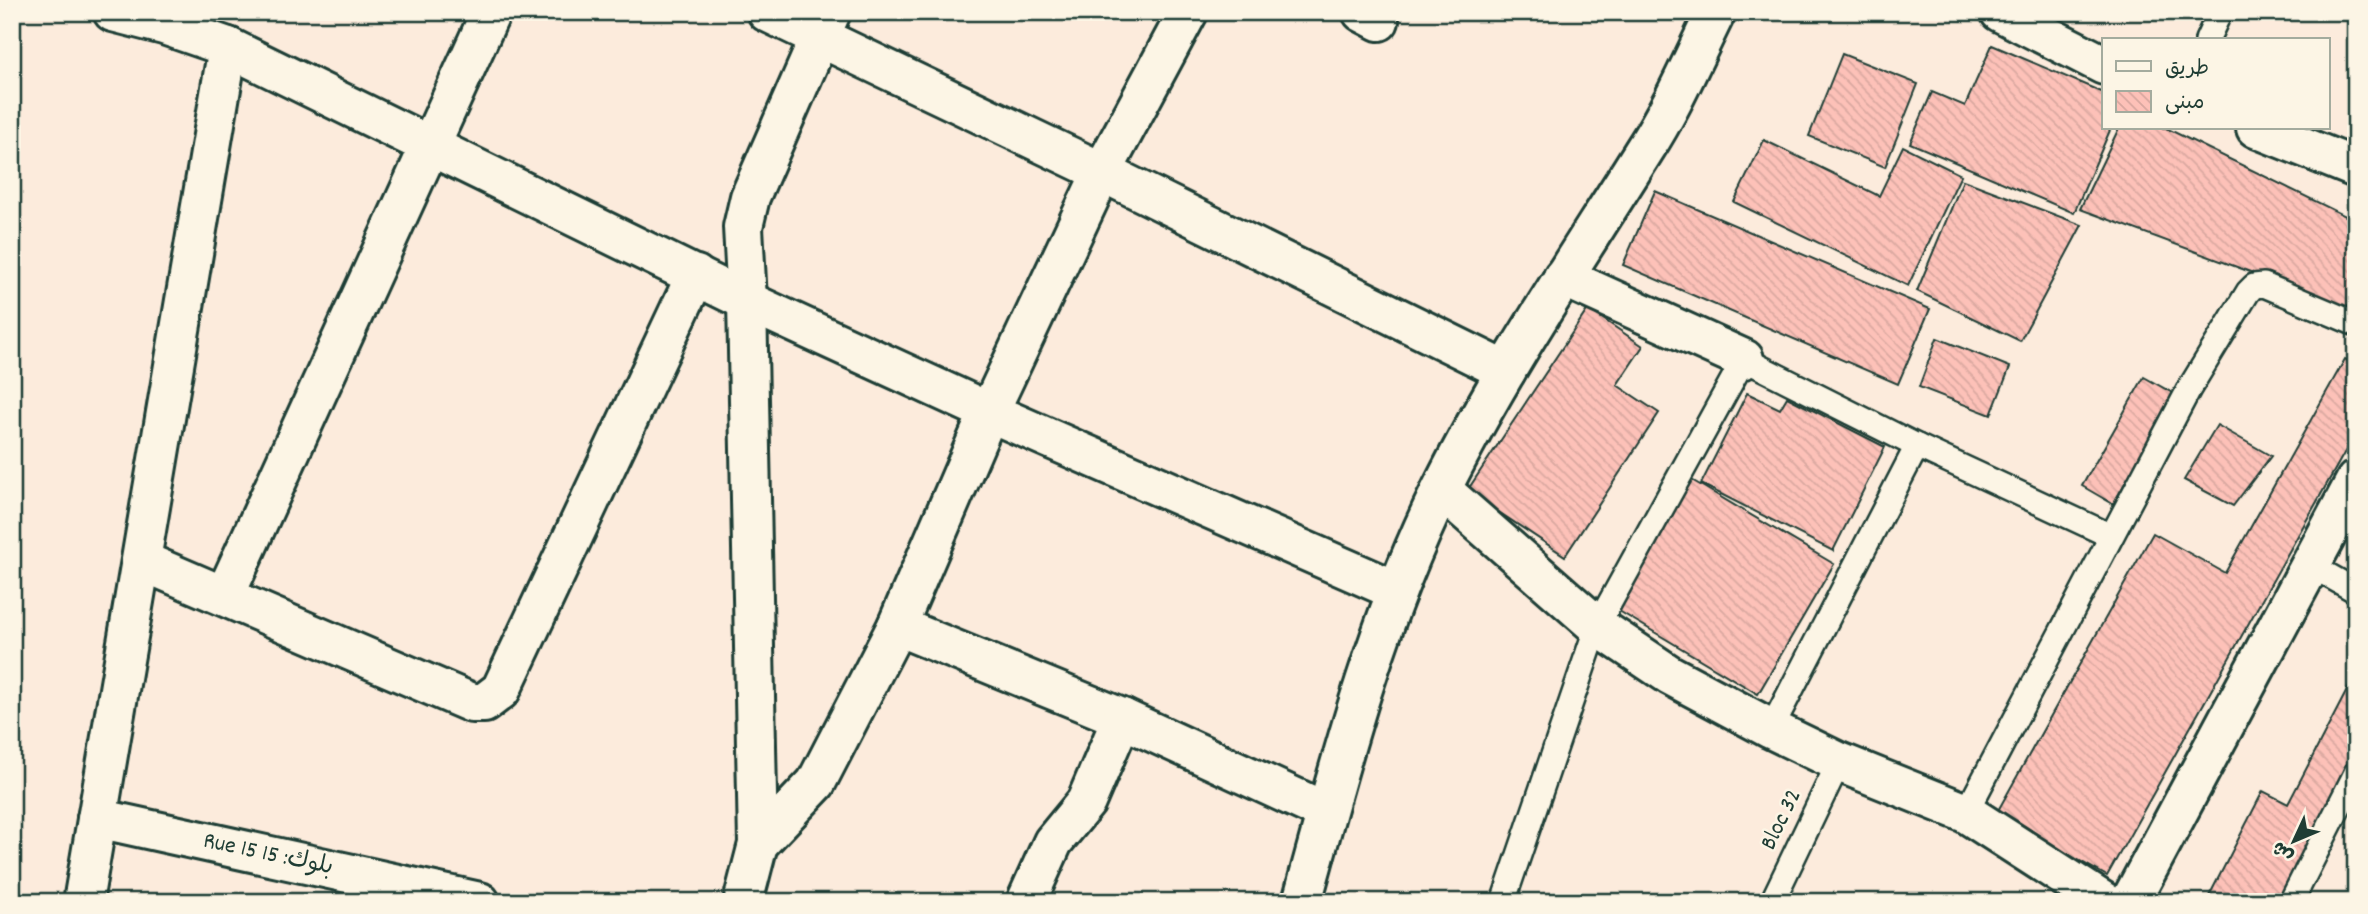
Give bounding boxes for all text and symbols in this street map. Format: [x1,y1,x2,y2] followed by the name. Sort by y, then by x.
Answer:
[2102,38,2330,130] legend
[2165,55,2209,85] text: طريق
[2165,89,2204,119] text: مبنى
[1753,784,1811,856] street label: Bloc 32
[2260,806,2330,876] north arrow
[200,825,336,885] street label: Rue 15 بلوك: 15
[2267,833,2301,867] text: ش

